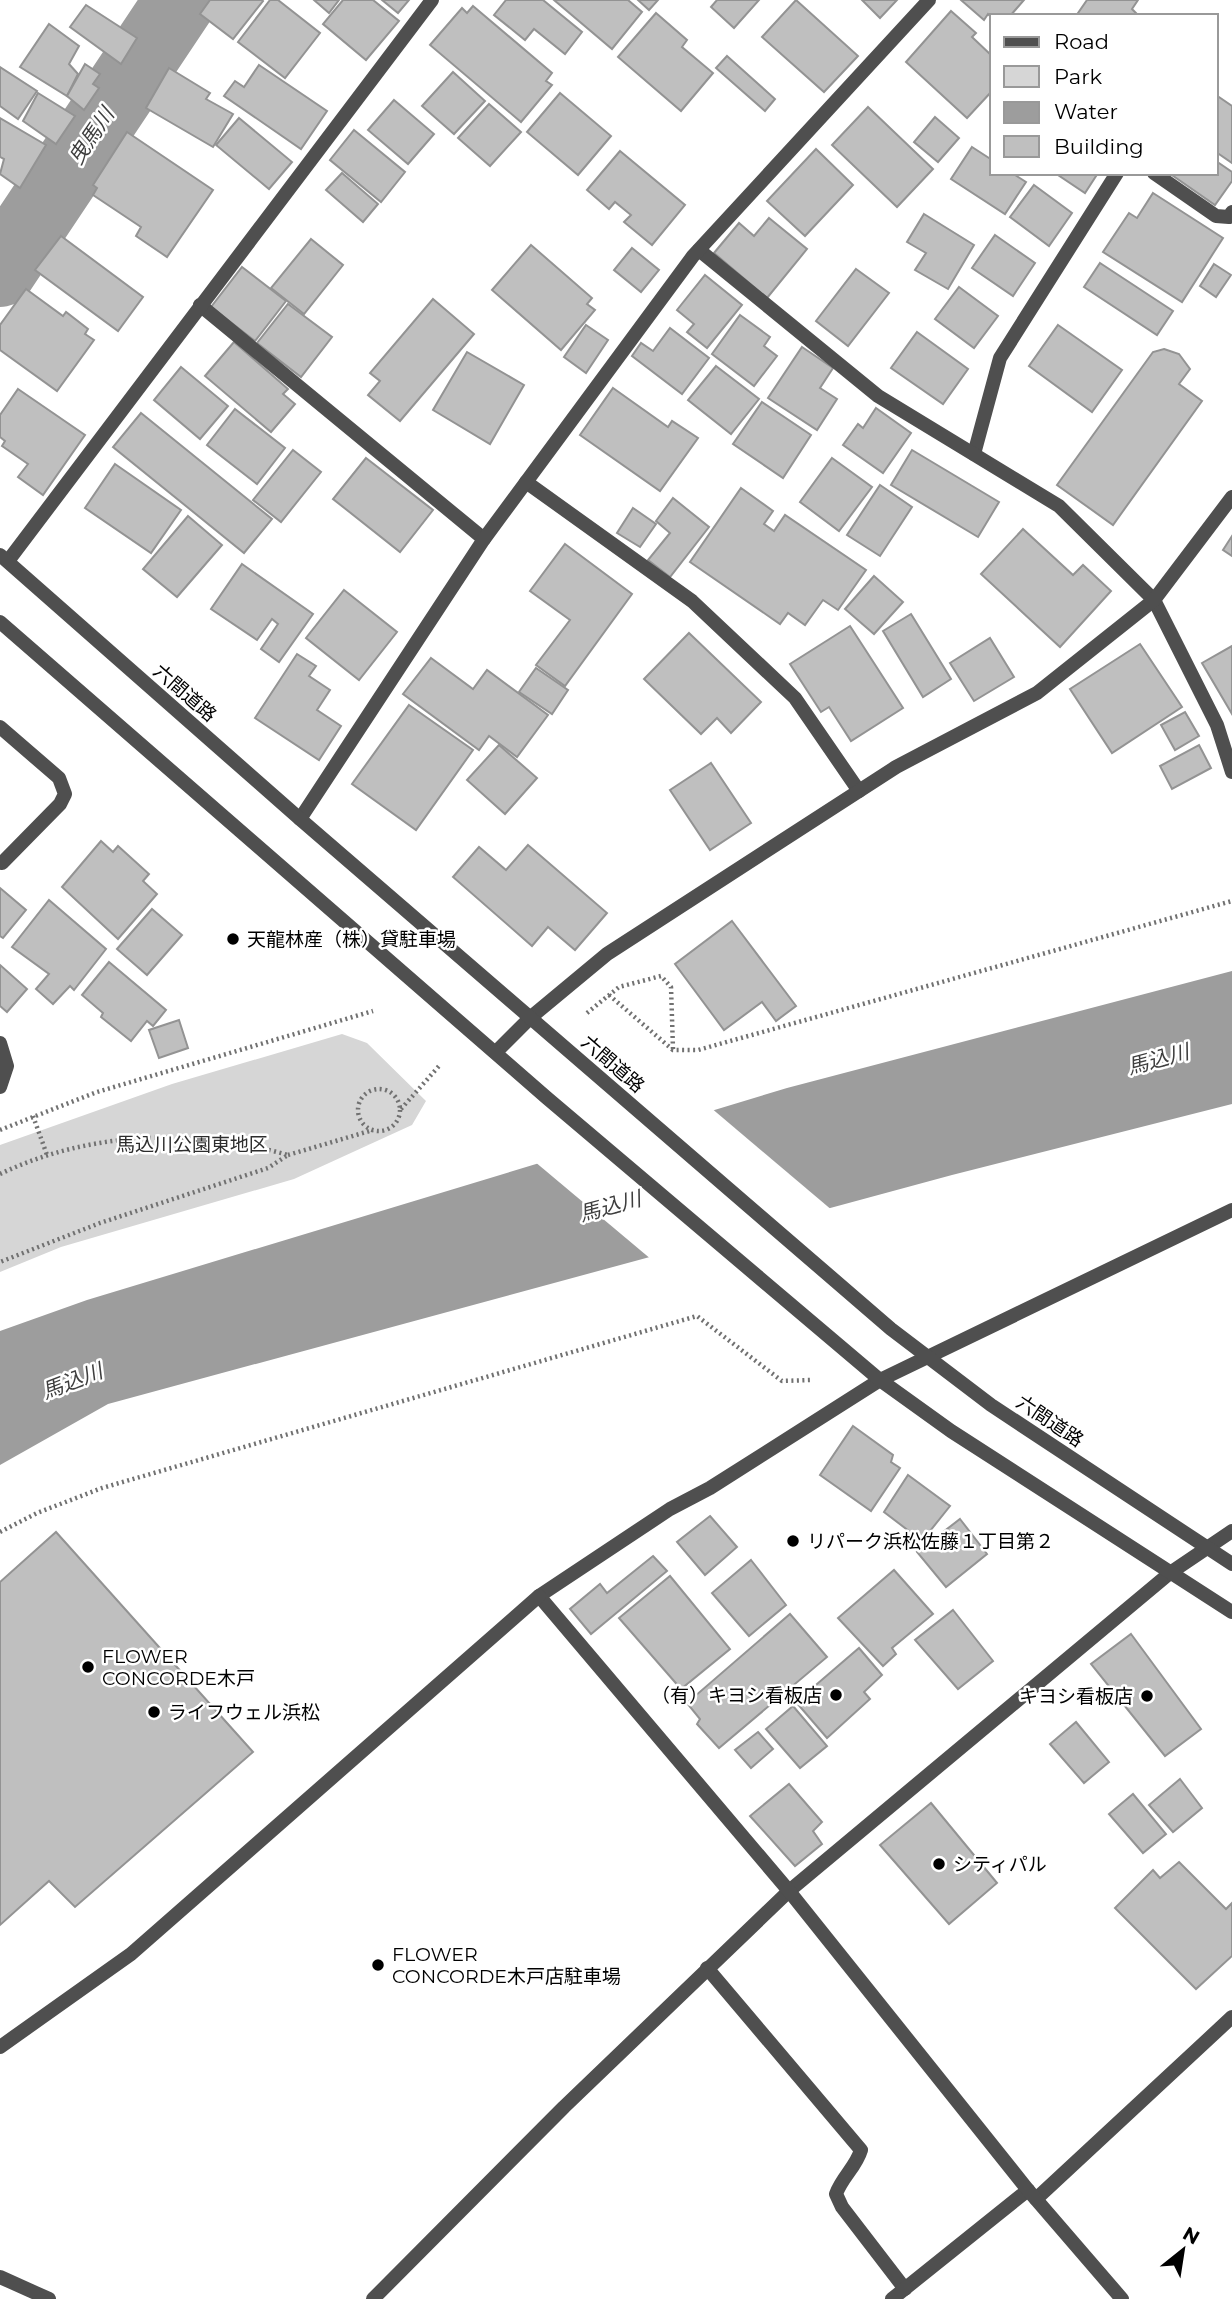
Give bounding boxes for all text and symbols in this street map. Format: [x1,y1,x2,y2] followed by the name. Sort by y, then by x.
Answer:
[990,14,1218,175] legend
[1054,29,1109,54] text: Road
[1054,64,1102,89] text: Park
[1054,99,1118,124] text: Water
[63,101,120,169] water label: 曳馬川
[1054,134,1144,159] text: Building
[149,659,221,727] street label: 六間道路
[247,928,456,951] place label: 天龍林産（株）貸駐車場
[225,931,241,947] marker: 天龍林産（株）貸駐車場
[577,1030,649,1098] street label: 六間道路
[1124,1038,1194,1079] water label: 馬込川
[116,1133,268,1156] park label: 馬込川公園東地区
[576,1185,646,1226] water label: 馬込川
[38,1357,108,1404] water label: 馬込川
[1012,1390,1088,1452] street label: 六間道路
[807,1530,1054,1553] place label: リパーク浜松佐藤１丁目第２
[785,1533,801,1549] marker: リパーク浜松佐藤１丁目第２
[102,1645,255,1690] place label: FLOWER CONCORDE木戸
[80,1659,96,1675] marker: FLOWER CONCORDE木戸
[651,1684,822,1707] place label: （有）キヨシ看板店
[1019,1685,1133,1708] place label: キヨシ看板店
[828,1687,844,1703] marker: （有）キヨシ看板店
[1139,1688,1155,1704] marker: キヨシ看板店
[168,1701,320,1724] place label: ライフウェル浜松
[146,1704,162,1720] marker: ライフウェル浜松
[953,1853,1047,1876] place label: シティパル
[931,1856,947,1872] marker: シティパル
[392,1943,621,1988] place label: FLOWER CONCORDE木戸店駐車場
[370,1957,386,1973] marker: FLOWER CONCORDE木戸店駐車場
[1148,2215,1218,2285] north arrow
[1179,2222,1204,2250] text: N

